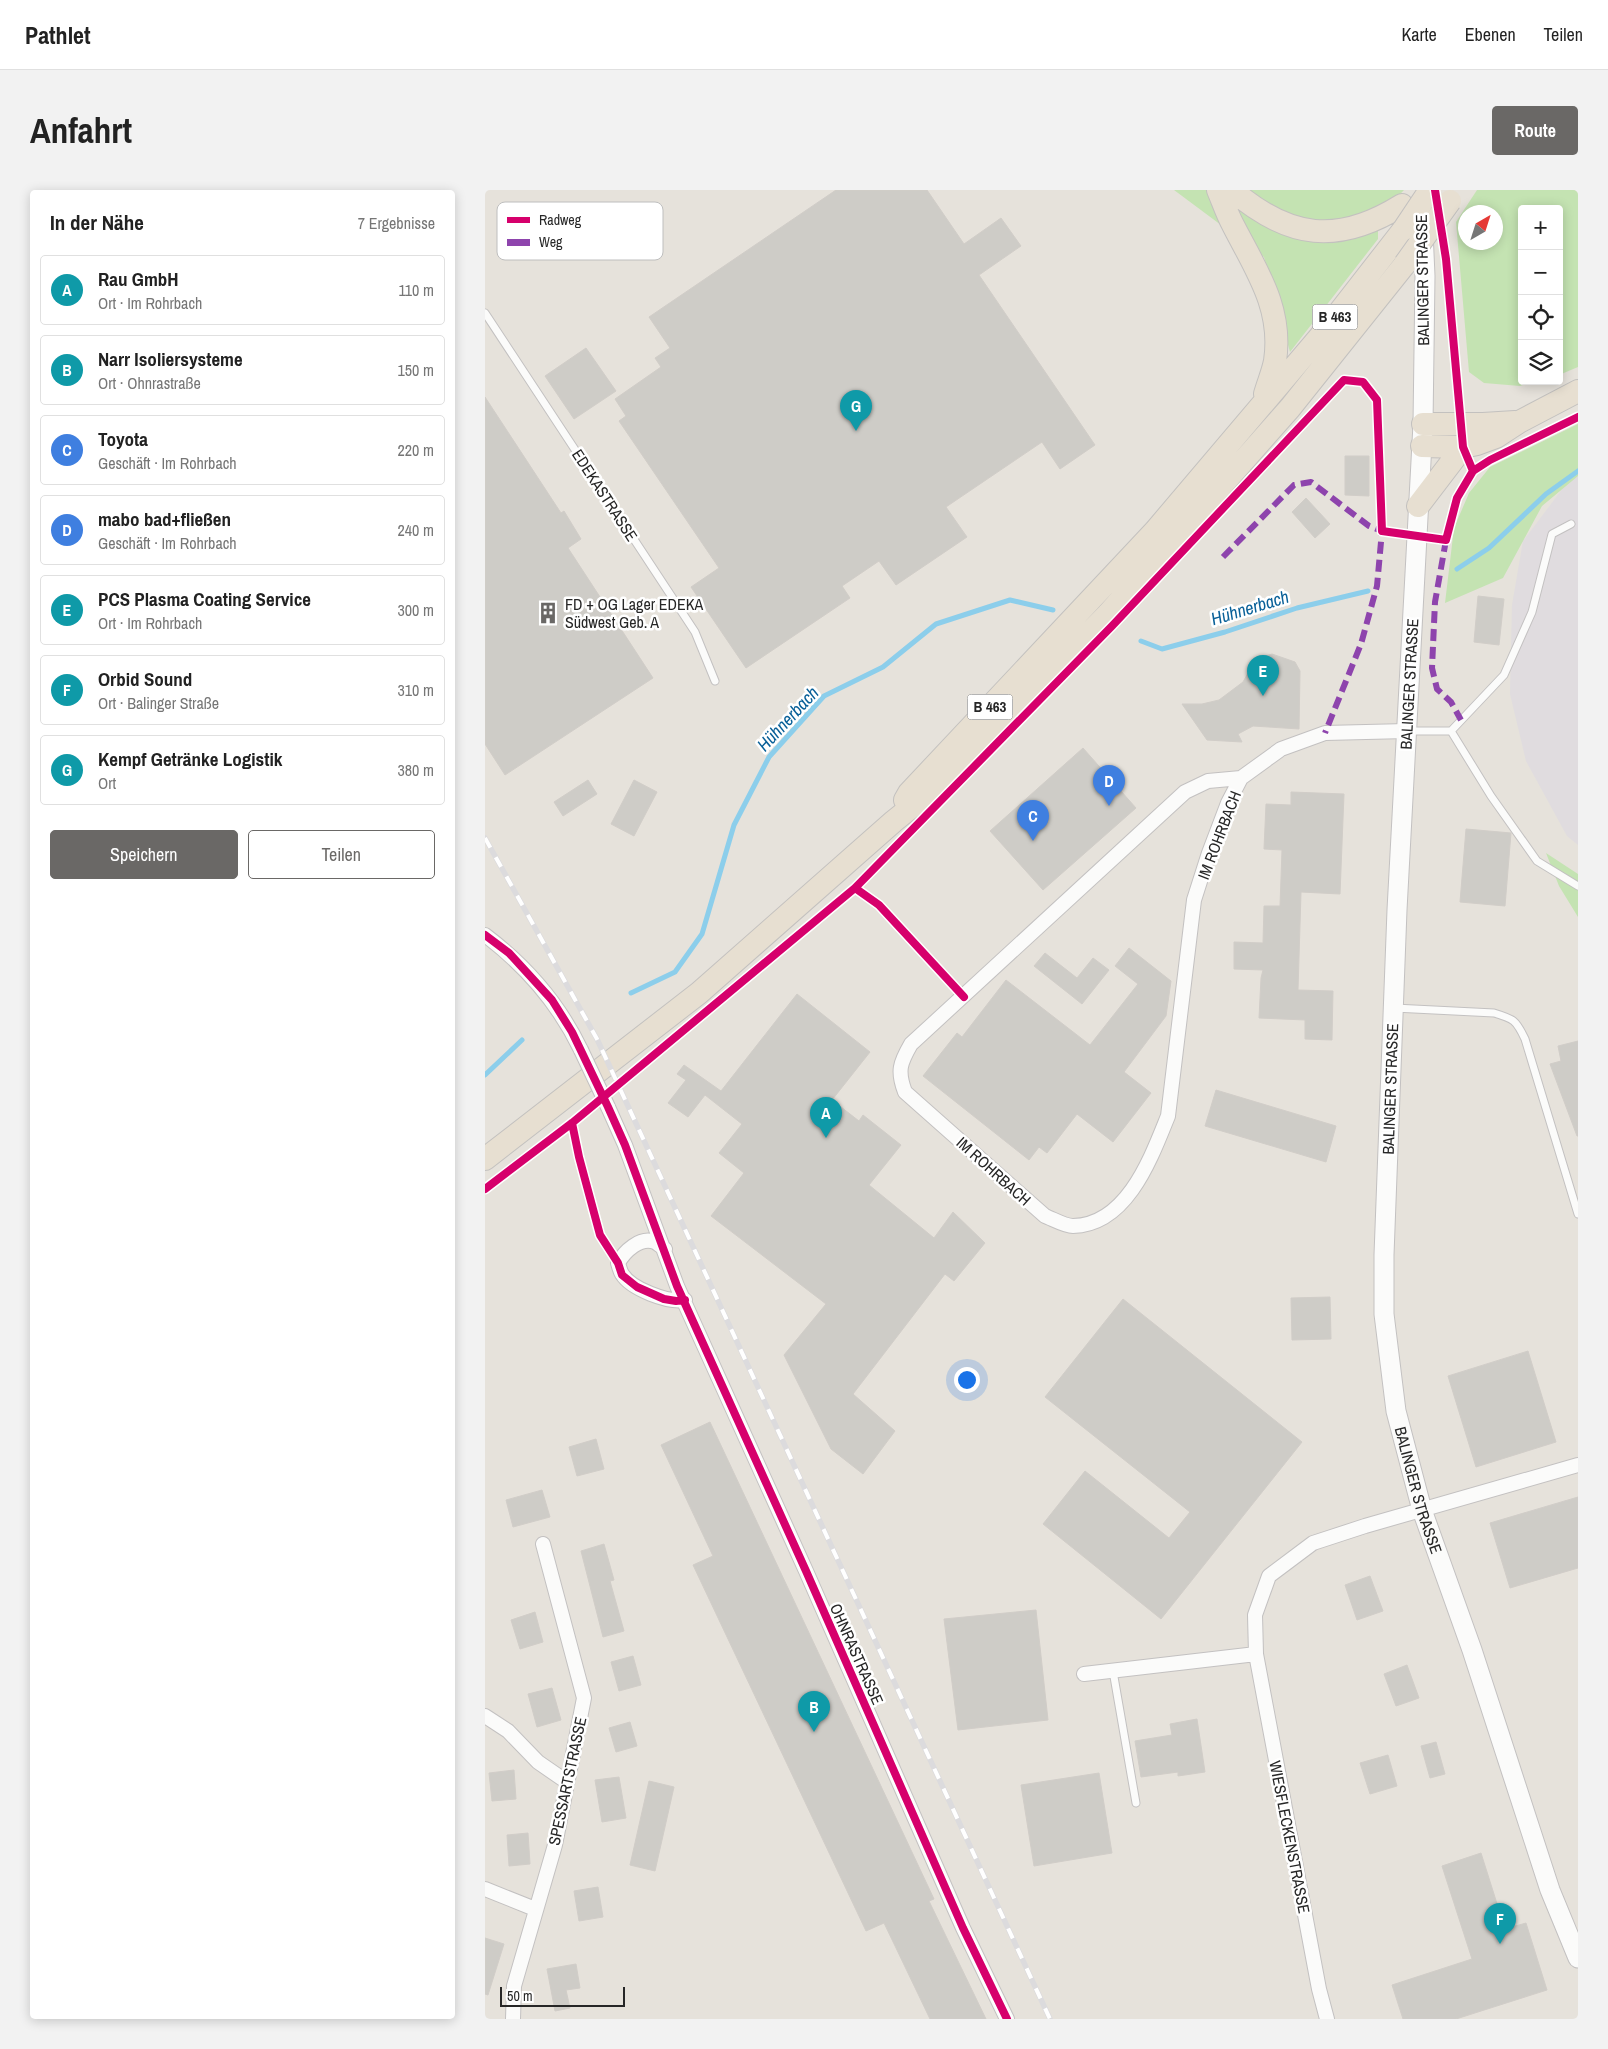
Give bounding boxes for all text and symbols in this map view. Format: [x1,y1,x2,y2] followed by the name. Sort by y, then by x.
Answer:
[25,19,91,51] text: Pathlet
[1401,22,1437,47] text: Karte
[1465,22,1516,47] text: Ebenen
[1544,22,1583,47] text: Teilen
[1492,106,1578,155] button: Route
[30,107,132,154] text: Anfahrt
[497,202,663,260] legend
[1458,205,1503,250] north arrow
[1518,205,1563,385] map controls
[1518,205,1563,250] button: +
[50,208,144,237] text: In der Nähe
[539,211,582,229] text: Radweg
[358,212,435,234] text: 7 Ergebnisse
[1410,214,1434,346] street label: BALINGER STRASSE
[539,233,563,251] text: Weg
[1518,250,1563,295] button: −
[98,266,179,292] text: Rau GmbH
[62,279,72,301] text: A
[398,279,434,301] text: 110 m
[98,292,202,314] text: Ort · Im Rohrbach
[1518,295,1563,340] button: locate
[1313,304,1357,330] road number: B 463
[1518,340,1563,385] button: layers
[98,346,243,372] text: Narr Isoliersysteme
[62,359,72,381] text: B
[398,359,434,381] text: 150 m
[98,372,201,394] text: Ort · Ohnrastraße
[840,390,872,431] pin: G
[98,426,148,452] text: Toyota
[62,439,72,461] text: C
[398,439,434,461] text: 220 m
[567,445,643,545] street label: EDEKASTRASSE
[98,452,237,474] text: Geschäft · Im Rohrbach
[98,506,231,532] text: mabo bad+fließen
[62,519,72,541] text: D
[398,519,434,541] text: 240 m
[98,532,237,554] text: Geschäft · Im Rohrbach
[1208,584,1292,631] water label: Hühnerbach
[98,586,311,612] text: PCS Plasma Coating Service
[565,593,703,633] place label: FD + OG Lager EDEKA Südwest Geb. A
[63,599,71,621] text: E
[398,599,434,621] text: 300 m
[535,600,561,626] building icon: FD + OG Lager EDEKA Südwest Geb. A
[98,612,202,634] text: Ort · Im Rohrbach
[1395,618,1423,750] street label: BALINGER STRASSE
[1247,655,1279,696] pin: E
[98,666,192,692] text: Orbid Sound
[63,679,71,701] text: F
[398,679,434,701] text: 310 m
[751,681,824,757] water label: Hühnerbach
[98,692,219,714] text: Ort · Balinger Straße
[967,694,1013,720] road number: B 463
[98,746,282,772] text: Kempf Getränke Logistik
[62,759,72,781] text: G
[398,759,434,781] text: 380 m
[1093,765,1125,806] pin: D
[98,772,116,794] text: Ort
[1192,788,1246,882] street label: IM ROHRBACH
[1017,800,1049,841] pin: C
[50,830,238,879] button: Speichern
[248,830,435,879] button: Teilen
[1377,1023,1403,1155] street label: BALINGER STRASSE
[810,1097,842,1138] pin: A
[952,1132,1036,1210] street label: IM ROHRBACH
[954,1367,980,1393] your location
[1390,1424,1448,1557] street label: BALINGER STRASSE
[825,1600,889,1708] street label: OHNRASTRASSE
[798,1691,830,1732] pin: B
[543,1715,591,1847] street label: SPESSARTSTRASSE
[1264,1759,1316,1915] street label: WIESFLECKENSTRASSE
[1484,1903,1516,1944] pin: F
[500,1984,625,2007] scale bar
[507,1987,533,2005] text: 50 m

